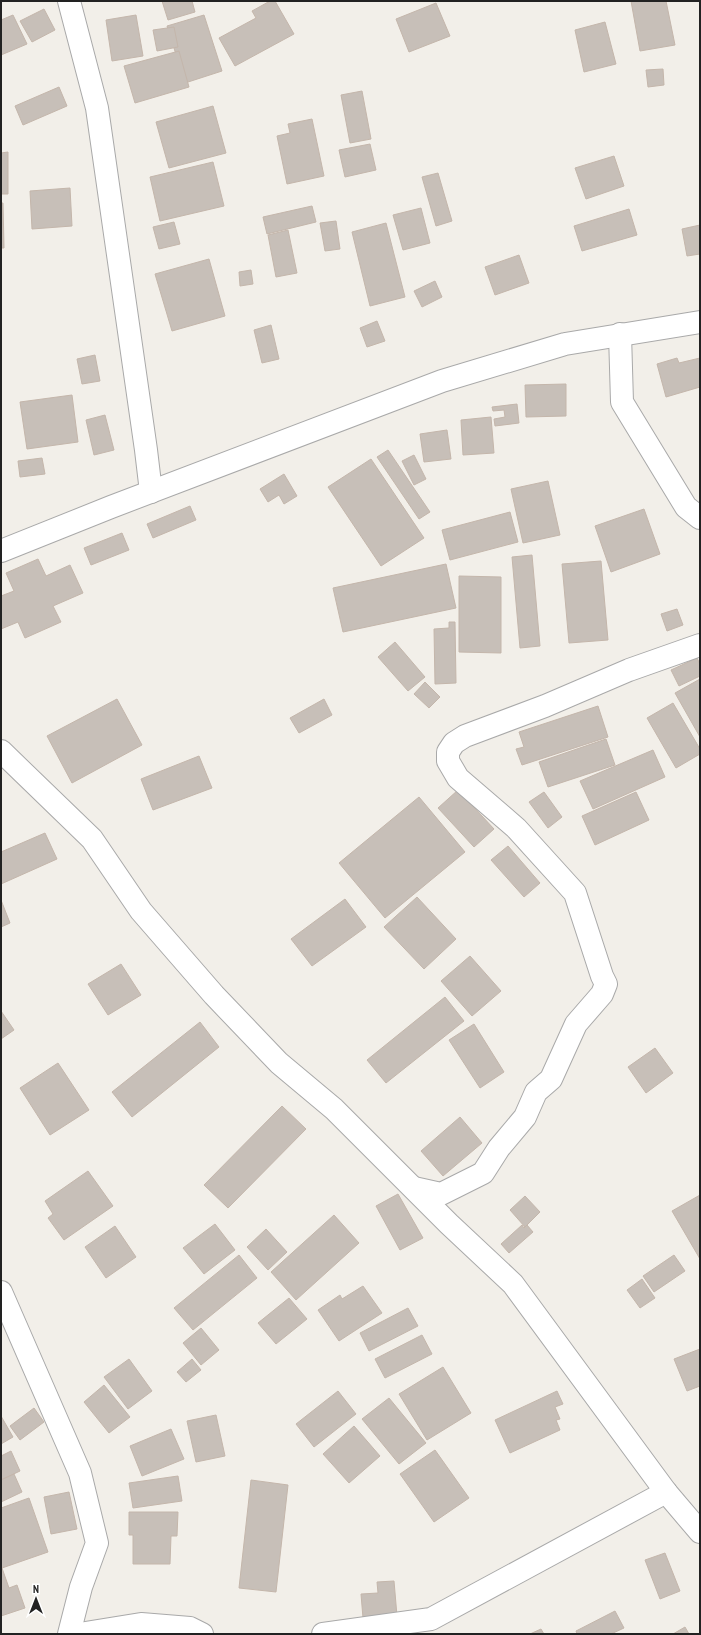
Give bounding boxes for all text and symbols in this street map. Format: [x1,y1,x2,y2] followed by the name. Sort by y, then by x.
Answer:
[16,1579,56,1619] north arrow
[33,1582,39,1596] text: N

